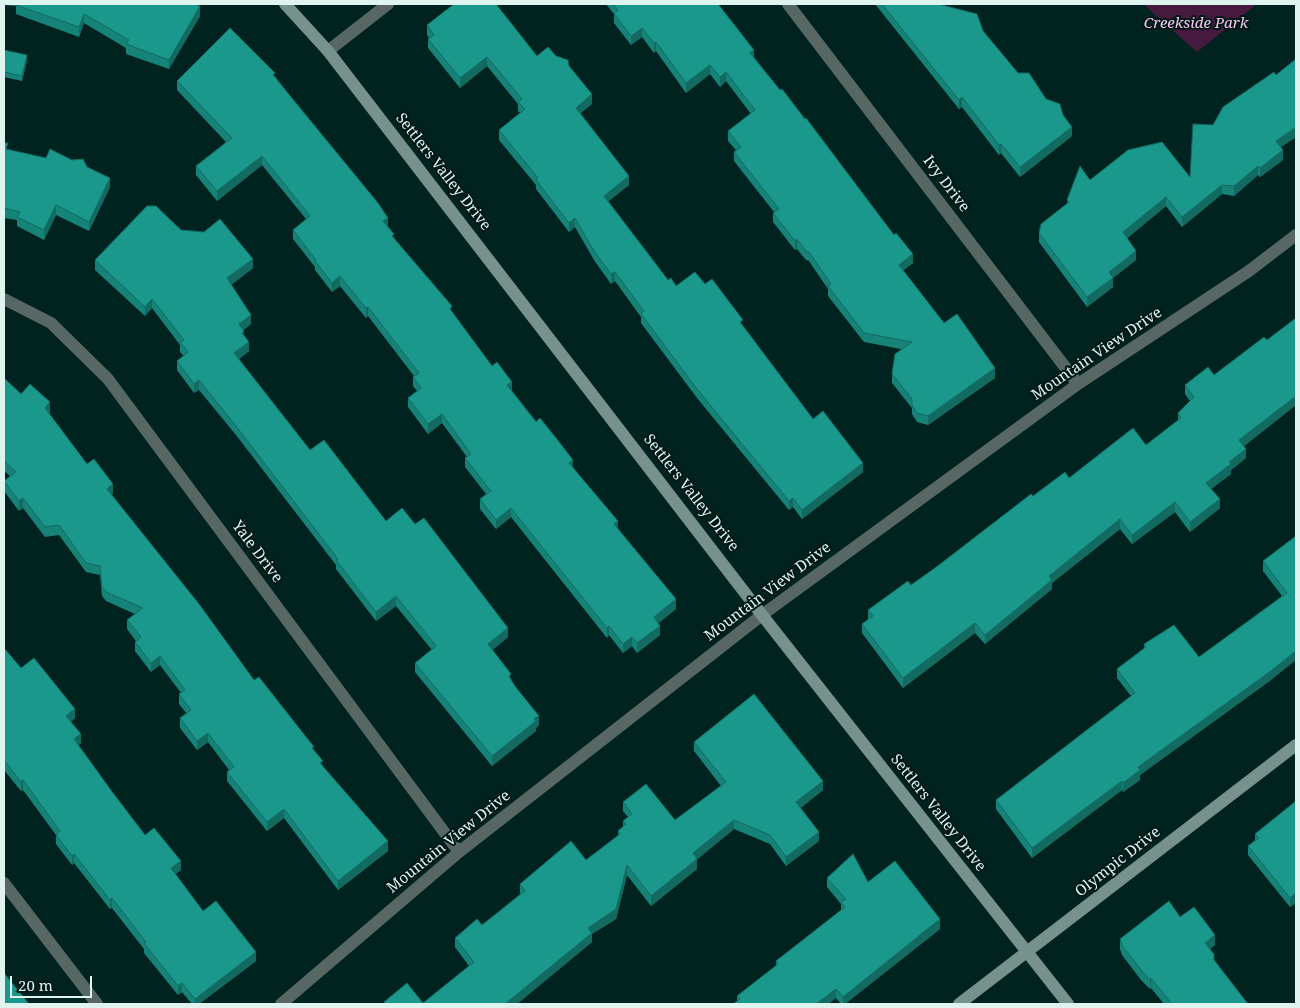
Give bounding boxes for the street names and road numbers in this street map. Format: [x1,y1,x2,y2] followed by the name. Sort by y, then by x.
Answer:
[392,110,494,234] street label: Settlers Valley Drive
[919,152,973,216] street label: Ivy Drive
[1028,304,1166,404] street label: Mountain View Drive
[640,431,742,555] street label: Settlers Valley Drive
[228,517,286,587] street label: Yale Drive
[701,539,835,645] street label: Mountain View Drive
[887,751,989,875] street label: Settlers Valley Drive
[384,787,514,897] street label: Mountain View Drive
[1072,823,1164,901] street label: Olympic Drive

